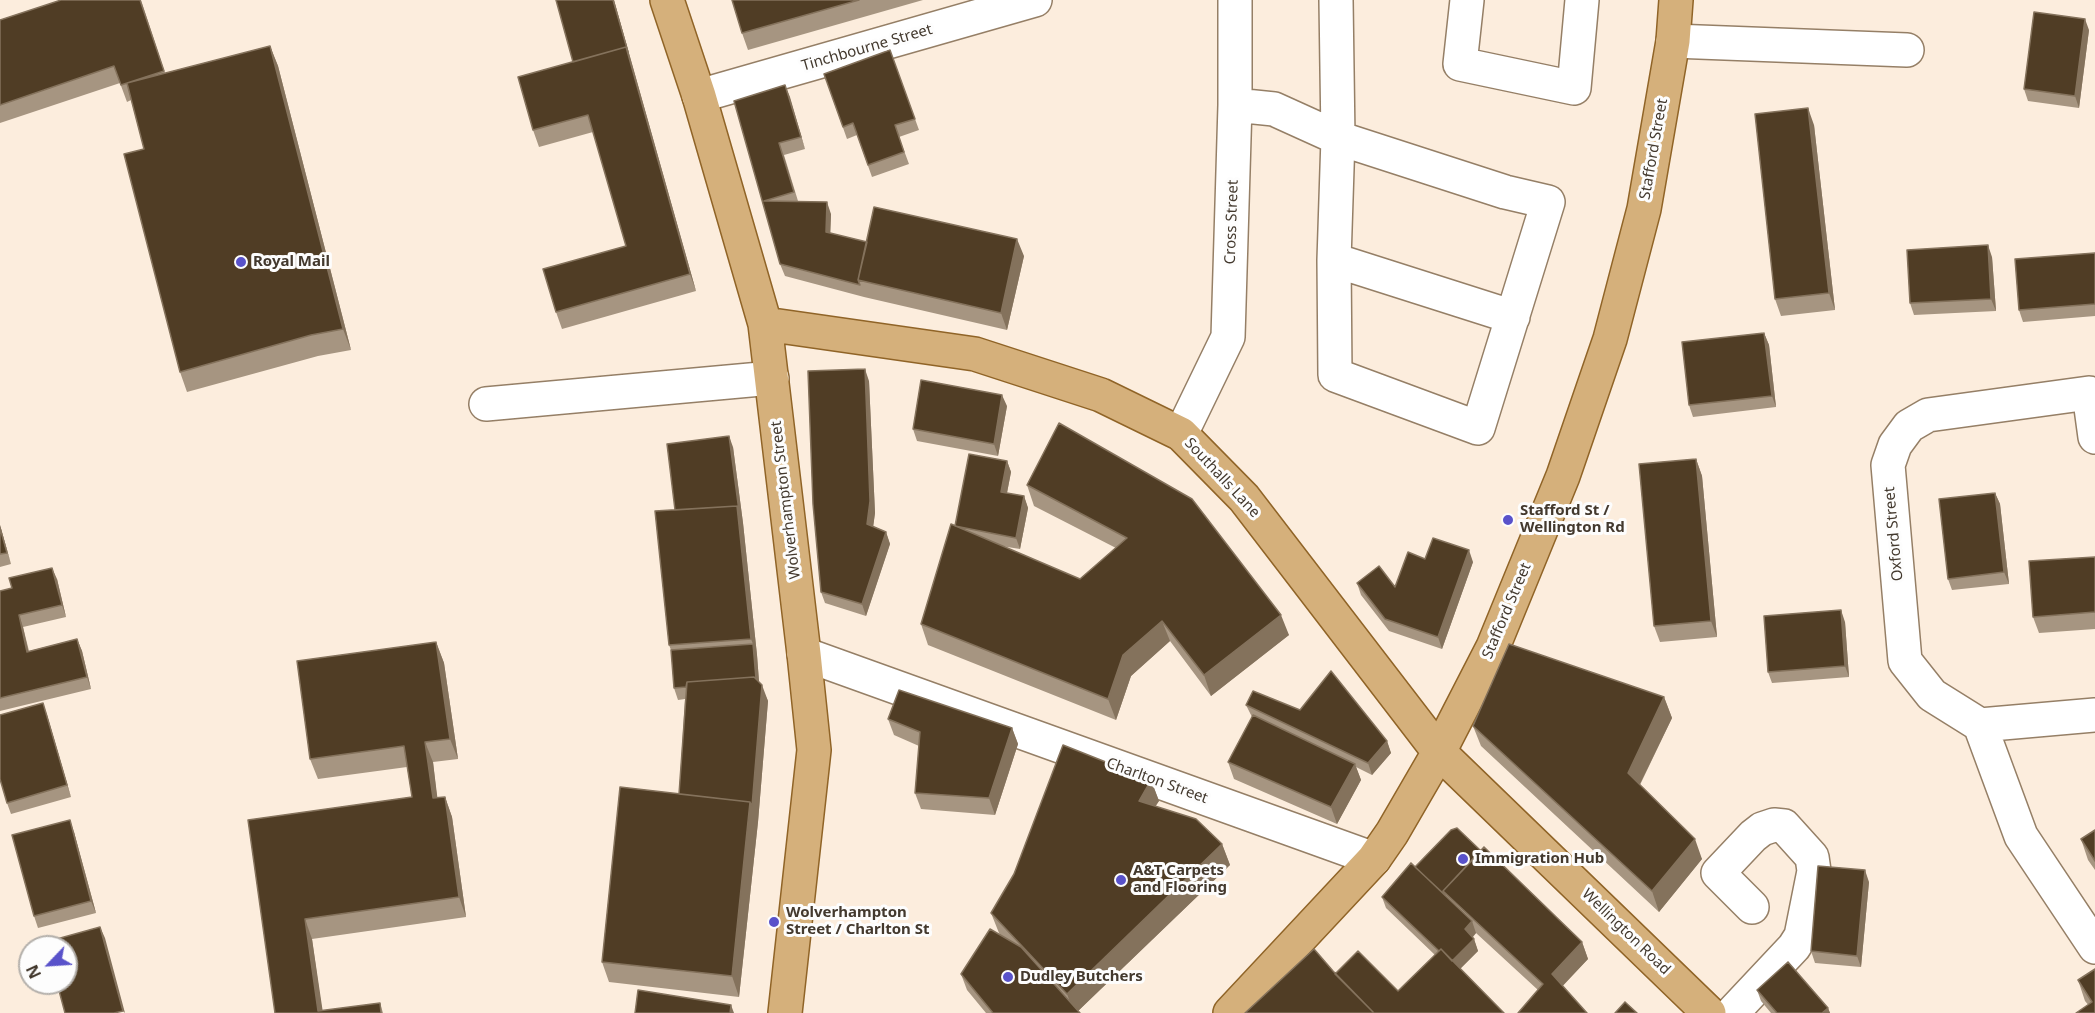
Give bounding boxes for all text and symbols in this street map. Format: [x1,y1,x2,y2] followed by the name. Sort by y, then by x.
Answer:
[800,21,934,75] street label: Tinchbourne Street
[1636,97,1672,201] street label: Stafford Street
[1222,179,1242,265] street label: Cross Street
[253,253,330,271] place label: Royal Mail
[234,255,248,269] marker: Royal Mail
[767,420,805,580] street label: Wolverhampton Street
[1180,434,1264,522] street label: Southalls Lane
[1881,486,1907,582] street label: Oxford Street
[1520,502,1625,537] place label: Stafford St / Wellington Rd
[1501,513,1515,527] marker: Stafford St / Wellington Rd
[1479,560,1535,662] street label: Stafford Street
[1104,754,1210,808] street label: Charlton Street
[1475,850,1604,868] place label: Immigration Hub
[1456,852,1470,866] marker: Immigration Hub
[1133,862,1227,897] place label: A&T Carpets and Flooring
[1114,873,1128,887] marker: A&T Carpets and Flooring
[1578,885,1674,979] street label: Wellington Road
[786,904,929,939] place label: Wolverhampton Street / Charlton St
[767,915,781,929] marker: Wolverhampton Street / Charlton St
[18,935,78,995] north arrow
[21,961,46,982] text: N
[1020,968,1143,986] place label: Dudley Butchers
[1001,970,1015,984] marker: Dudley Butchers

